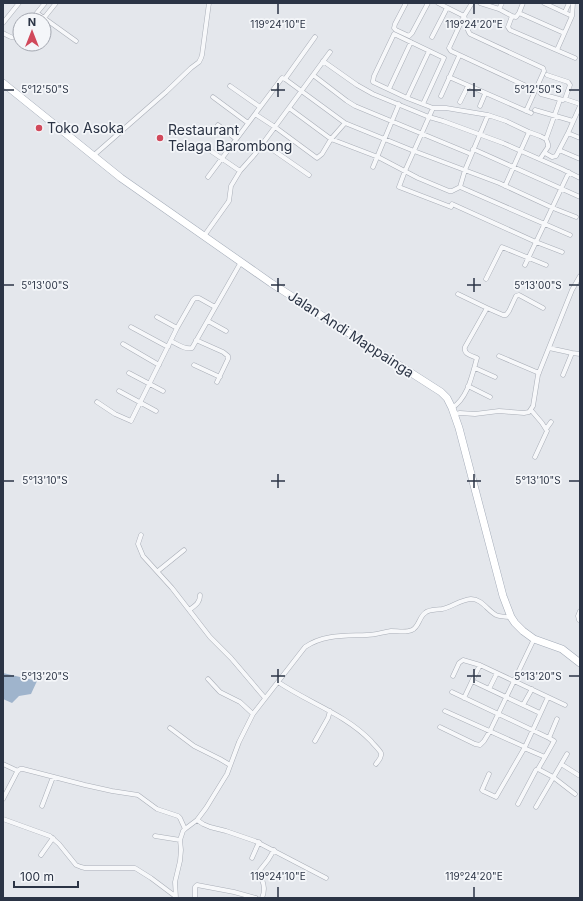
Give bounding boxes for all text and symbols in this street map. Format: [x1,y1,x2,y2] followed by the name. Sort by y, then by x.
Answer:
[12,12,52,52] north arrow
[28,15,36,29] text: N
[250,18,306,30] text: 119°24'10"E
[445,18,503,30] text: 119°24'20"E
[21,83,69,95] text: 5°12'50"S
[514,83,562,95] text: 5°12'50"S
[47,119,124,136] place label: Toko Asoka
[168,121,292,154] place label: Restaurant Telaga Barombong
[34,123,44,133] marker: Toko Asoka
[155,133,165,143] marker: Restaurant Telaga Barombong
[21,279,69,291] text: 5°13'00"S
[514,279,562,291] text: 5°13'00"S
[285,286,418,381] street label: Jalan Andi Mappainga
[22,474,68,486] text: 5°13'10"S
[515,474,561,486] text: 5°13'10"S
[21,670,69,682] text: 5°13'20"S
[514,670,562,682] text: 5°13'20"S
[14,863,78,889] scale bar
[20,869,54,884] text: 100 m
[250,870,306,882] text: 119°24'10"E
[445,870,503,882] text: 119°24'20"E

